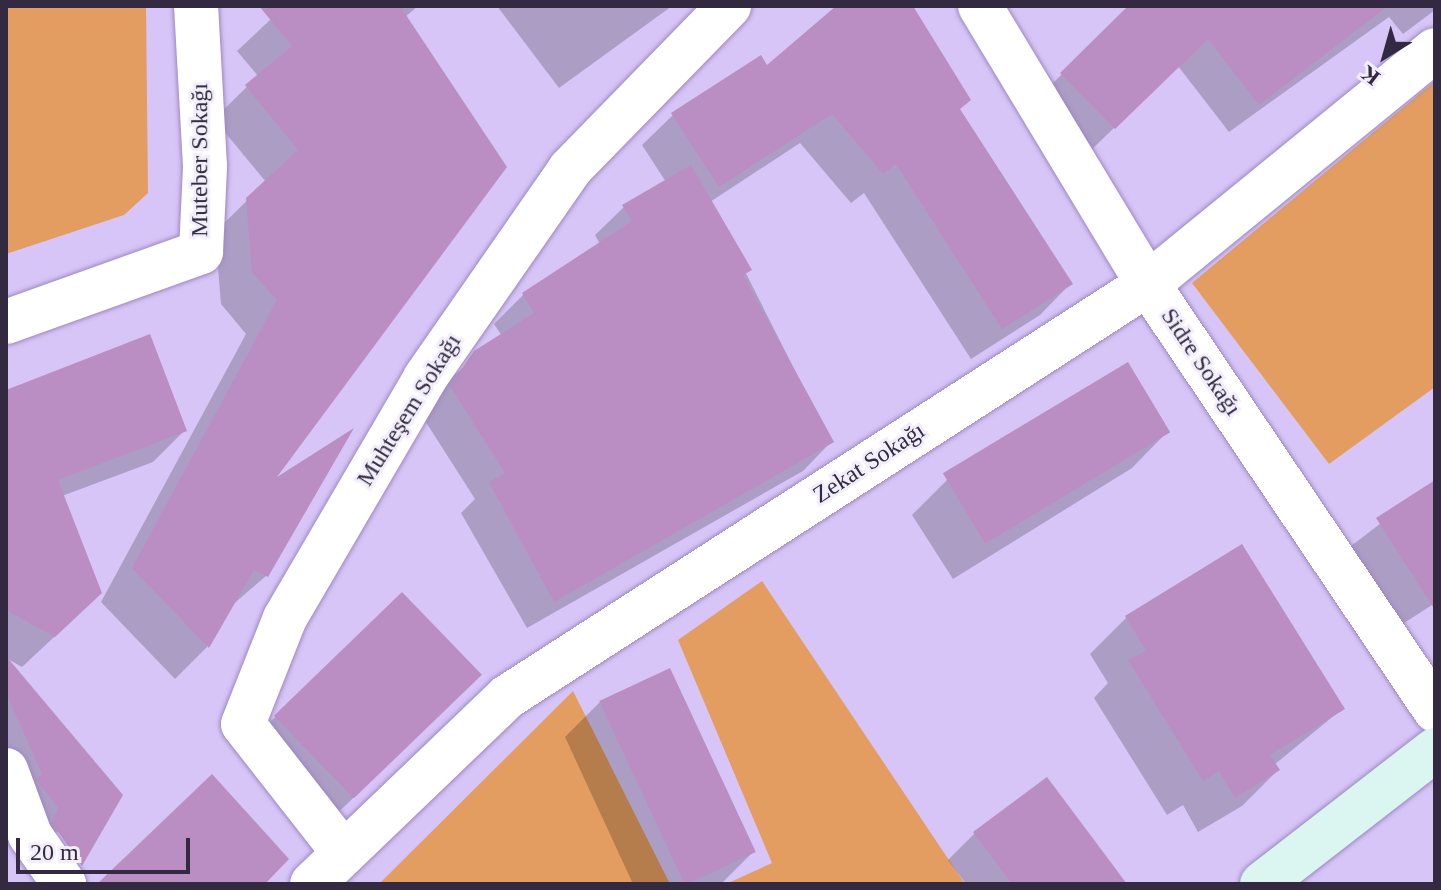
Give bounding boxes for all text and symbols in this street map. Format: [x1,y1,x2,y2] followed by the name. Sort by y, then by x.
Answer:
[1345,16,1425,96] north arrow
[1356,60,1385,91] text: K
[186,83,214,237] street label: Muteber Sokağı
[1155,303,1247,421] street label: Sidre Sokağı
[351,329,467,491] street label: Muhteşem Sokağı
[808,416,930,510] street label: Zekat Sokağı
[20,822,194,872] scale bar
[30,839,79,865] text: 20 m

